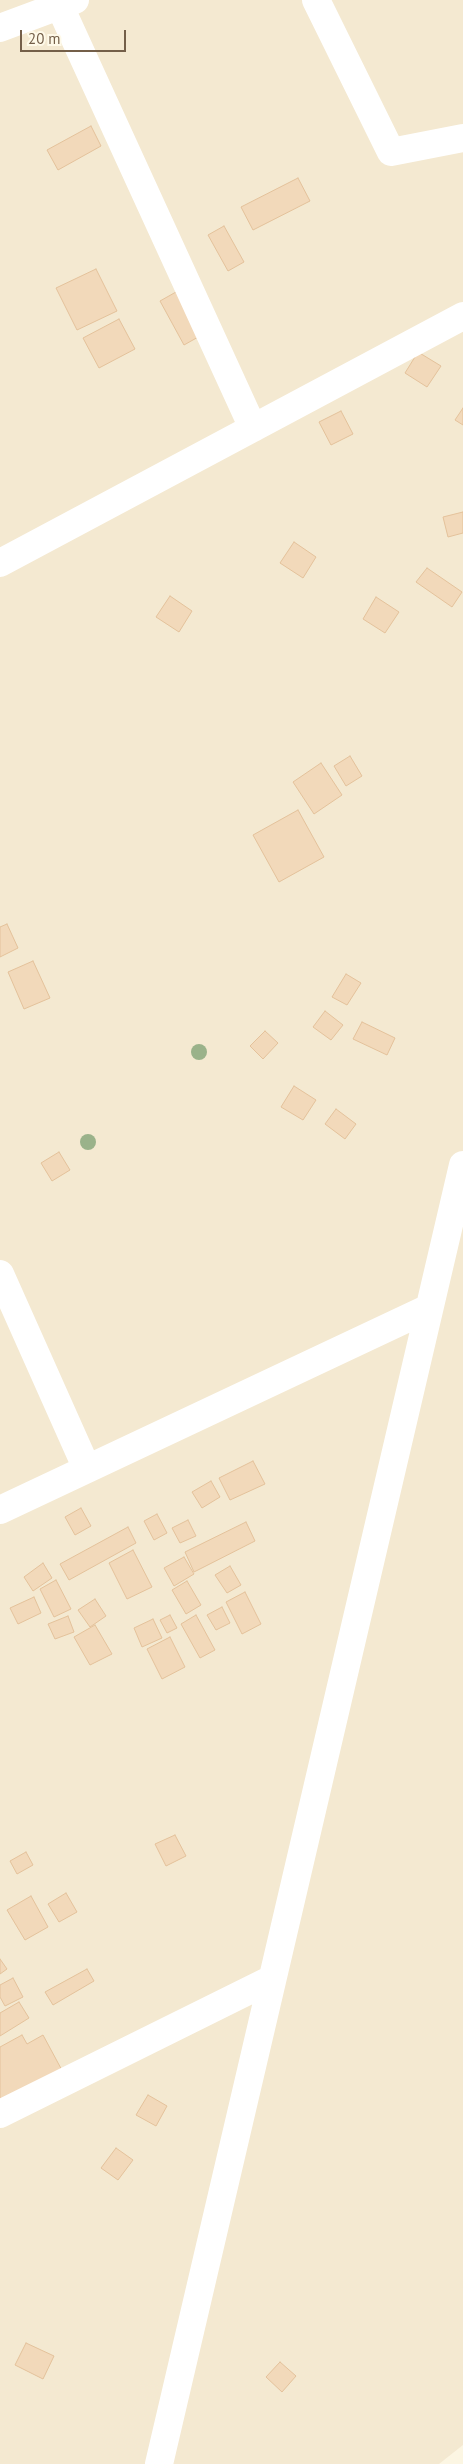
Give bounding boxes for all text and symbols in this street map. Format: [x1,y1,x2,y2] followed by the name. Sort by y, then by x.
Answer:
[22,20,129,52] scale bar
[28,29,61,48] text: 20 m

